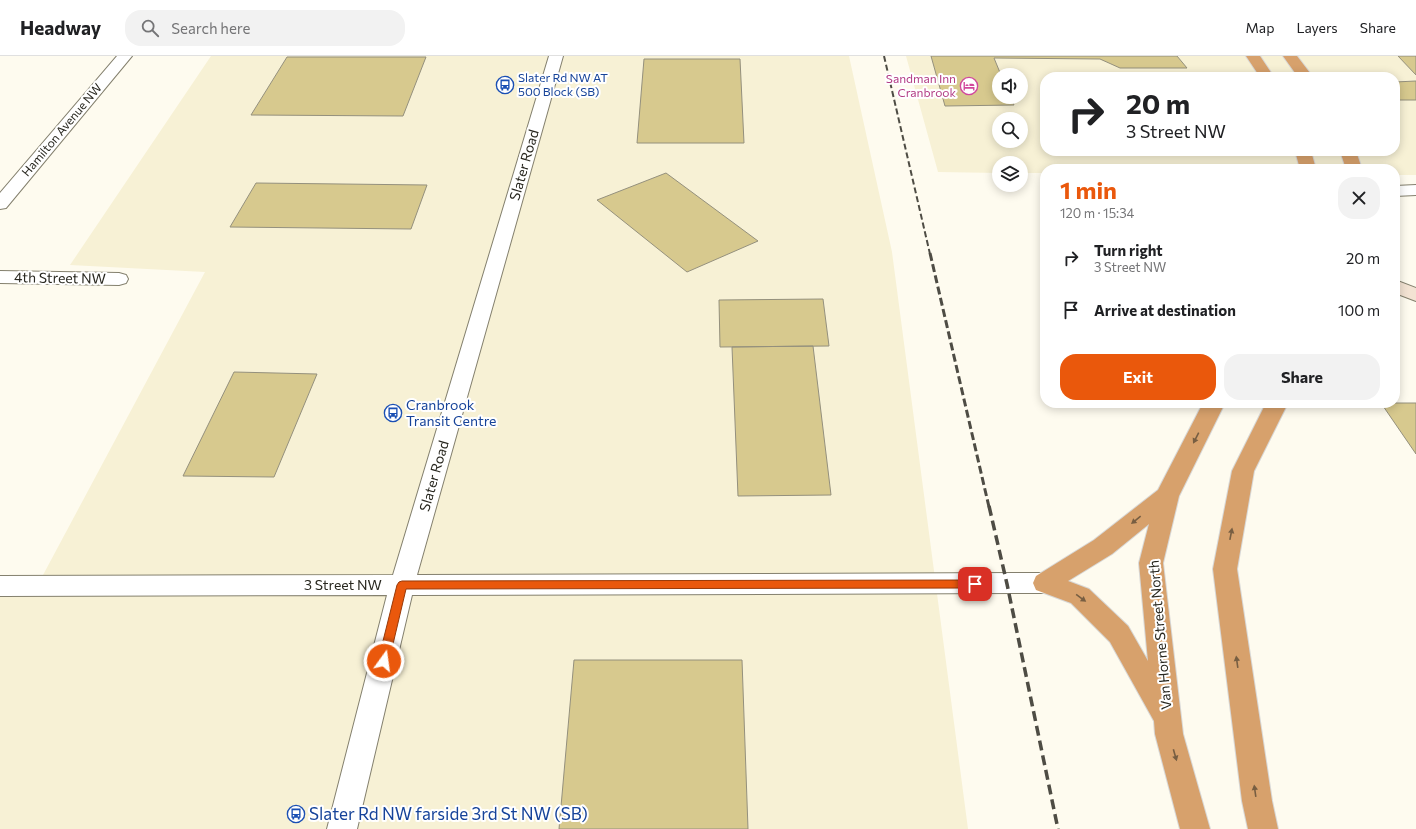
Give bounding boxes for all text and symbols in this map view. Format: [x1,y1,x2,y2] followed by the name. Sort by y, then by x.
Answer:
[125,10,405,46] search box
[20,16,101,39] text: Headway
[139,17,161,39] icon: search
[171,19,251,37] text: Search here
[1246,19,1274,36] text: Map
[1296,19,1338,36] text: Layers
[1360,19,1396,36] text: Share
[992,68,1028,192] map controls
[992,68,1028,104] button: sound
[518,70,608,98] place label: Slater Rd NW AT 500 Block (SB)
[886,71,956,99] place label: Sandman Inn Cranbrook
[495,75,515,95] bus stop icon: Slater Rd NW AT 500 Block (SB)
[959,76,979,96] hotel icon: Sandman Inn Cranbrook
[18,80,104,179] street label: Hamilton Avenue NW
[1126,86,1190,120] text: 20 m
[1060,88,1112,140] icon: right
[992,112,1028,148] button: search
[1126,120,1226,142] text: 3 Street NW
[505,127,542,202] street label: Slater Road
[992,156,1028,192] button: layers
[1060,175,1117,204] text: 1 min
[1338,177,1380,219] button: close
[1060,205,1134,221] text: 120 m · 15:34
[1094,241,1163,259] text: Turn right
[1060,247,1082,269] icon: right
[1346,249,1380,267] text: 20 m
[1094,259,1166,275] text: 3 Street NW
[14,268,106,287] street label: 4th Street NW
[1060,299,1082,321] icon: arrive
[1094,301,1236,319] text: Arrive at destination
[1338,301,1380,319] text: 100 m
[1060,354,1216,400] button: Exit
[1224,354,1380,400] button: Share
[406,396,496,429] place label: Cranbrook Transit Centre
[383,403,403,423] bus stop icon: Cranbrook Transit Centre
[1193,432,1199,444] one-way arrow
[415,438,452,513] street label: Slater Road
[1131,516,1142,524] one-way arrow
[1229,527,1235,540] one-way arrow
[1144,560,1175,710] street label: Van Horne Street North
[958,567,992,601] pin
[964,573,986,595] icon: arrive
[304,576,382,593] street label: 3 Street NW
[1075,594,1086,602] one-way arrow
[363,640,405,682] position arrow
[1234,656,1240,668] one-way arrow
[1172,749,1178,761] one-way arrow
[1252,785,1258,797] one-way arrow
[309,803,588,824] place label: Slater Rd NW farside 3rd St NW (SB)
[286,804,306,824] bus stop icon: Slater Rd NW farside 3rd St NW (SB)

